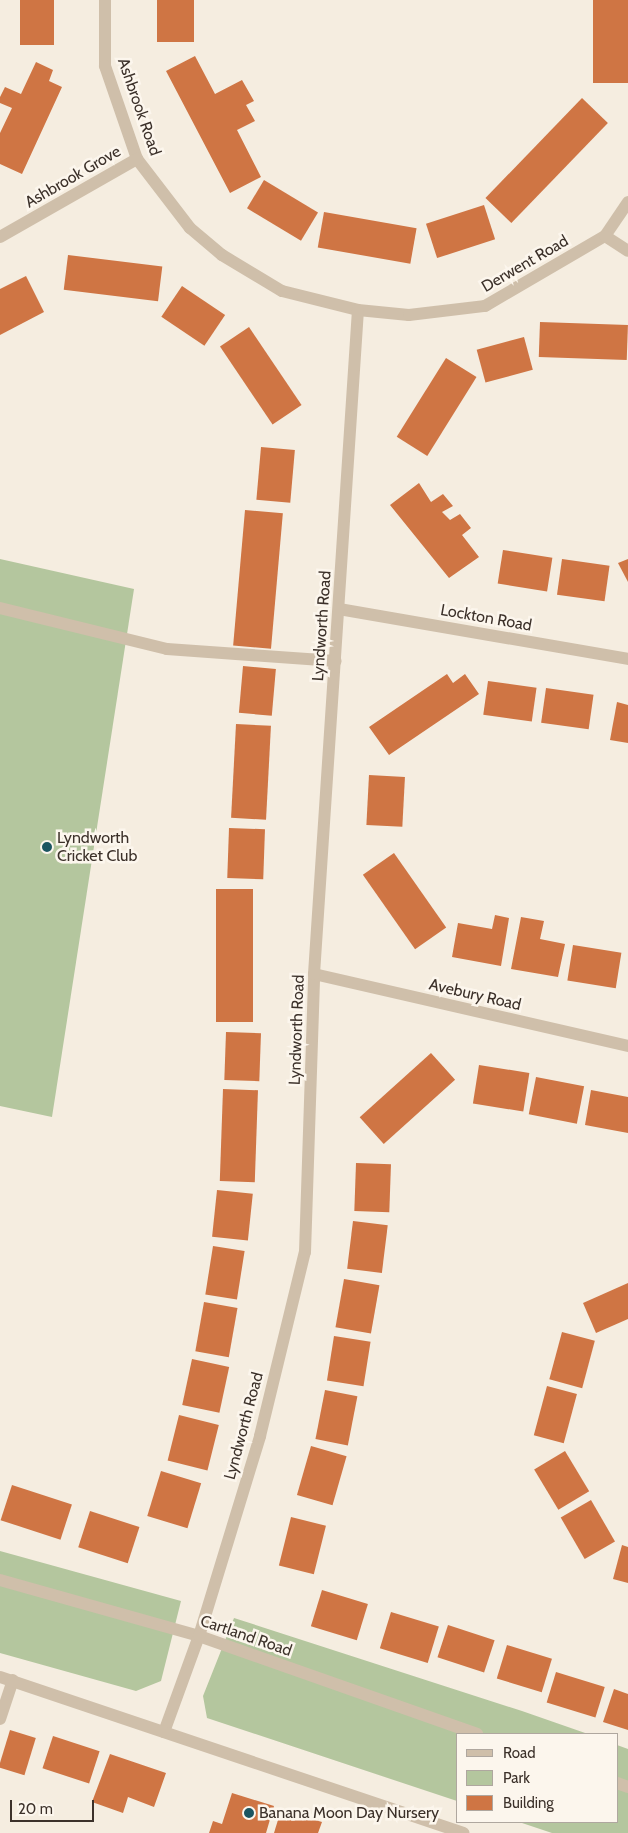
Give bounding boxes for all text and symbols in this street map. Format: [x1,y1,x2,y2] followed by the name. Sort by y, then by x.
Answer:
[113,56,165,158] street label: Ashbrook Road
[22,142,124,212] street label: Ashbrook Grove
[478,231,572,297] street label: Derwent Road
[309,570,335,682] street label: Lyndworth Road
[439,601,533,635] street label: Lockton Road
[57,828,137,866] place label: Lyndworth Cricket Club
[41,841,53,853] marker: Lyndworth Cricket Club
[285,974,309,1086] street label: Lyndworth Road
[427,975,523,1015] street label: Avebury Road
[220,1370,268,1482] street label: Lyndworth Road
[198,1611,294,1661] street label: Cartland Road
[456,1733,618,1823] legend
[503,1744,536,1762] text: Road
[503,1769,530,1787] text: Park
[12,1790,96,1822] scale bar
[503,1794,554,1812] text: Building
[18,1800,53,1818] text: 20 m
[259,1803,439,1823] place label: Banana Moon Day Nursery
[243,1807,255,1819] marker: Banana Moon Day Nursery

